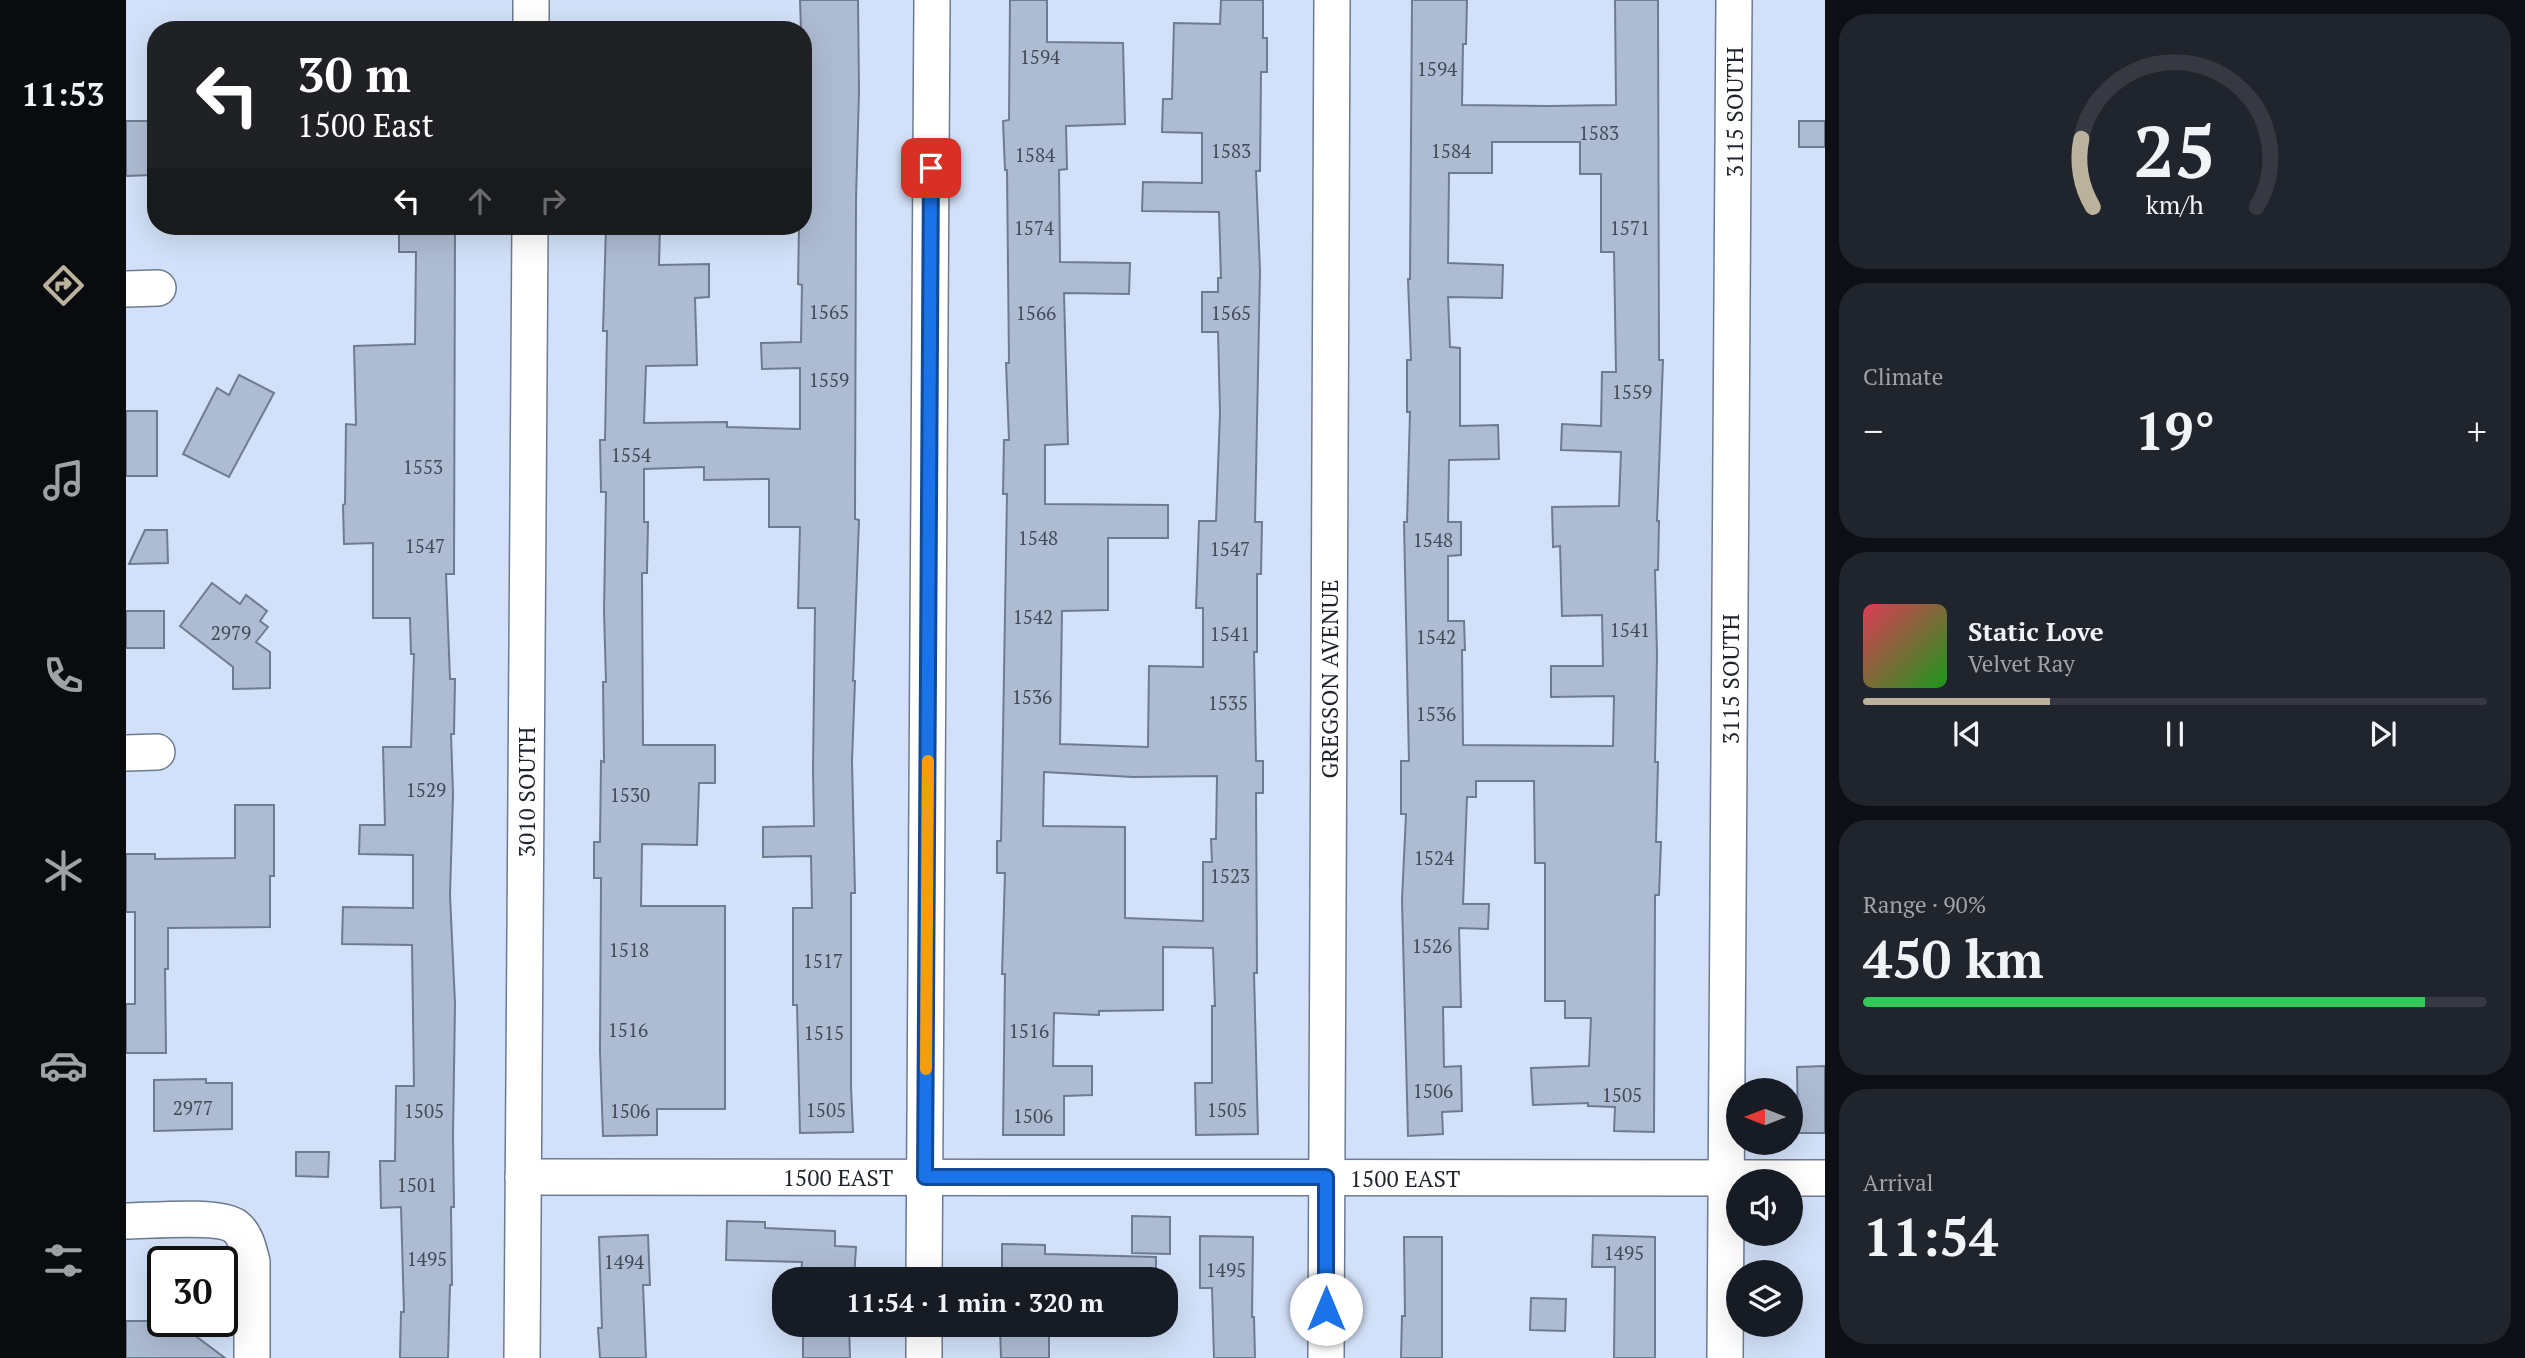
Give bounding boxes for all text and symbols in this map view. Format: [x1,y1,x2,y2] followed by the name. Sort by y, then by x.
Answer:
[297,41,411,106] text: 30 m
[1020,44,1061,69] house number: 1594
[1719,47,1750,177] street label: 3115 SOUTH
[182,49,273,140] icon: left
[1417,56,1458,81] house number: 1594
[21,73,105,115] text: 11:53
[2134,102,2216,199] text: 25
[297,104,434,146] text: 1500 East
[1579,120,1619,145] house number: 1583
[901,138,961,198] pin
[1211,138,1251,163] house number: 1583
[1431,138,1472,163] house number: 1584
[1015,142,1056,167] house number: 1584
[912,149,950,187] icon: arrive
[388,182,426,220] icon: left
[461,182,499,220] icon: ahead
[534,182,572,220] icon: right
[2146,188,2204,221] text: km/h
[1014,215,1055,240] house number: 1574
[1610,215,1650,240] house number: 1571
[39,261,88,310] icon: directions
[809,299,849,324] house number: 1565
[1016,300,1056,325] house number: 1566
[1211,300,1251,325] house number: 1565
[1863,361,1943,392] text: Climate
[809,367,849,392] house number: 1559
[1612,379,1652,404] house number: 1559
[2135,396,2215,465] text: 19°
[1863,406,1883,456] text: −
[2467,406,2487,456] text: +
[611,442,652,467] house number: 1554
[403,454,443,479] house number: 1553
[39,456,88,505] icon: music
[1018,525,1058,550] house number: 1548
[1413,527,1453,552] house number: 1548
[405,533,445,558] house number: 1547
[1210,536,1250,561] house number: 1547
[1314,579,1345,779] street label: GREGSON AVENUE
[1013,604,1053,629] house number: 1542
[1715,614,1746,744] street label: 3115 SOUTH
[1968,614,2104,648] text: Static Love
[1610,617,1650,642] house number: 1541
[211,620,251,645] house number: 2979
[1210,621,1250,646] house number: 1541
[1416,624,1456,649] house number: 1542
[1968,648,2075,679] text: Velvet Ray
[39,651,88,700] icon: phone
[1012,684,1052,709] house number: 1536
[1208,690,1248,715] house number: 1535
[1416,701,1456,726] house number: 1536
[1948,715,1986,753] icon: previous
[2156,715,2194,753] icon: pause
[2364,715,2402,753] icon: next
[511,727,542,857] street label: 3010 SOUTH
[406,777,446,802] house number: 1529
[610,782,650,807] house number: 1530
[1414,845,1455,870] house number: 1524
[39,846,88,895] icon: climate
[1210,863,1250,888] house number: 1523
[1863,889,1986,920] text: Range · 90%
[1863,924,2044,993] text: 450 km
[1412,933,1452,958] house number: 1526
[609,937,649,962] house number: 1518
[803,948,843,973] house number: 1517
[608,1017,648,1042] house number: 1516
[1009,1018,1049,1043] house number: 1516
[804,1020,844,1045] house number: 1515
[39,1041,88,1090] icon: car
[1413,1078,1453,1103] house number: 1506
[1726,1078,1802,1155] north arrow
[1726,1078,1803,1337] map controls
[1602,1082,1642,1107] house number: 1505
[173,1095,213,1120] house number: 2977
[806,1097,846,1122] house number: 1505
[1207,1097,1247,1122] house number: 1505
[404,1098,444,1123] house number: 1505
[610,1098,650,1123] house number: 1506
[1013,1103,1053,1128] house number: 1506
[783,1162,893,1193] street label: 1500 EAST
[1350,1163,1460,1194] street label: 1500 EAST
[1863,1167,1934,1198] text: Arrival
[1726,1169,1803,1246] button: sound
[397,1172,437,1197] house number: 1501
[1863,1202,1998,1271] text: 11:54
[39,1236,88,1285] icon: filters
[1604,1240,1644,1265] house number: 1495
[147,1246,238,1337] speed limit sign: 30
[407,1246,447,1271] house number: 1495
[604,1249,645,1274] house number: 1494
[1206,1257,1246,1282] house number: 1495
[1726,1260,1803,1337] button: layers
[1289,1272,1363,1346] position arrow
[846,1285,1104,1319] text: 11:54 · 1 min · 320 m

